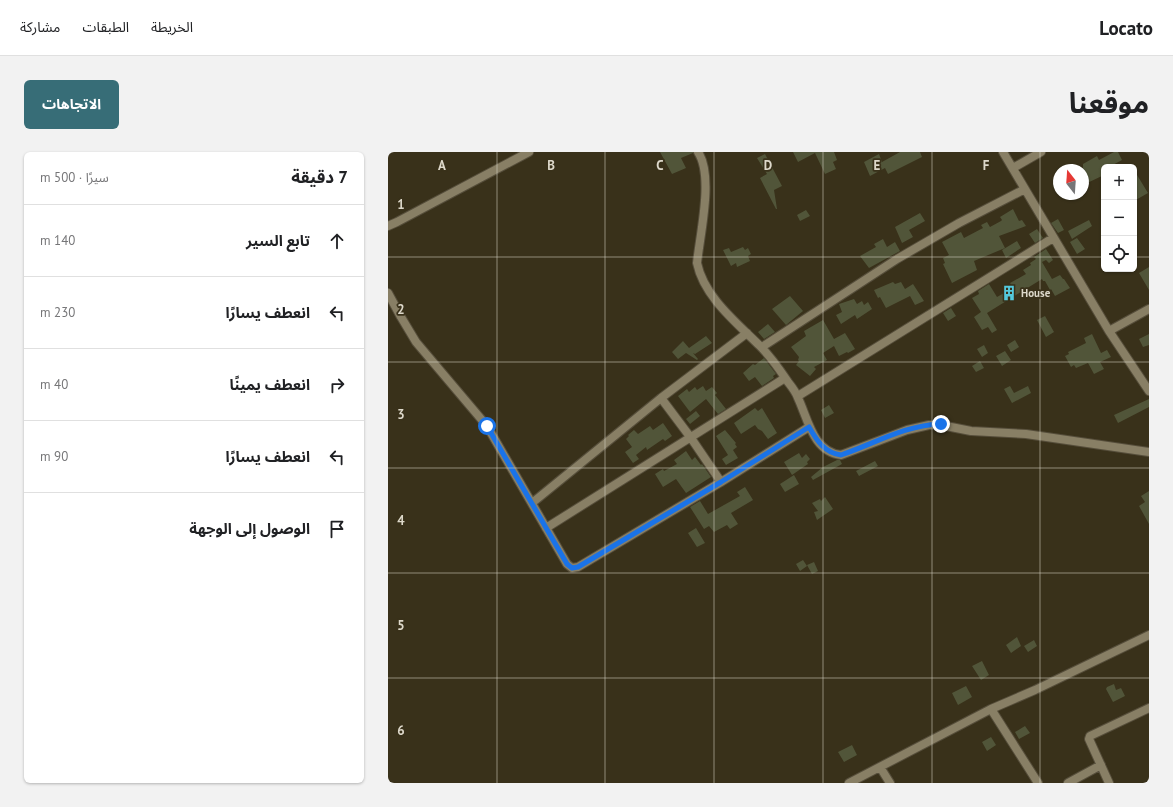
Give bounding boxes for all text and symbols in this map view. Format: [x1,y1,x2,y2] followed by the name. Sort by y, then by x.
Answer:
[1099,16,1153,40] text: Locato
[20,18,60,36] text: مشاركة
[82,18,129,36] text: الطبقات
[151,18,193,36] text: الخريطة
[24,80,119,129] button: الاتجاهات
[1069,84,1149,121] text: موقعنا
[438,157,446,174] text: A
[547,157,555,174] text: B
[656,157,664,174] text: C
[764,157,772,174] text: D
[874,157,881,174] text: E
[983,157,990,174] text: F
[1053,164,1089,200] north arrow
[1101,164,1137,272] map controls
[1101,164,1137,200] button: +
[291,166,348,188] text: 7 دقيقة
[40,169,109,186] text: سيرًا · 500 m
[397,196,405,213] text: 1
[1101,200,1137,236] button: −
[326,230,348,252] icon: ahead
[246,231,310,250] text: تابع السير
[40,232,75,249] text: 140 m
[1101,236,1137,272] button: locate
[1000,284,1018,302] building icon: House
[1021,286,1051,300] place label: House
[397,301,405,318] text: 2
[326,302,348,324] icon: left
[226,303,310,322] text: انعطف يسارًا
[40,304,75,321] text: 230 m
[326,374,348,396] icon: right
[230,375,310,394] text: انعطف يمينًا
[40,376,68,393] text: 40 m
[397,406,405,423] text: 3
[932,415,950,433] route end
[478,417,496,435] route start
[326,446,348,468] icon: left
[226,447,310,466] text: انعطف يسارًا
[40,448,68,465] text: 90 m
[397,512,405,529] text: 4
[326,518,348,540] icon: arrive
[189,519,310,538] text: الوصول إلى الوجهة
[397,617,405,634] text: 5
[397,722,405,739] text: 6

